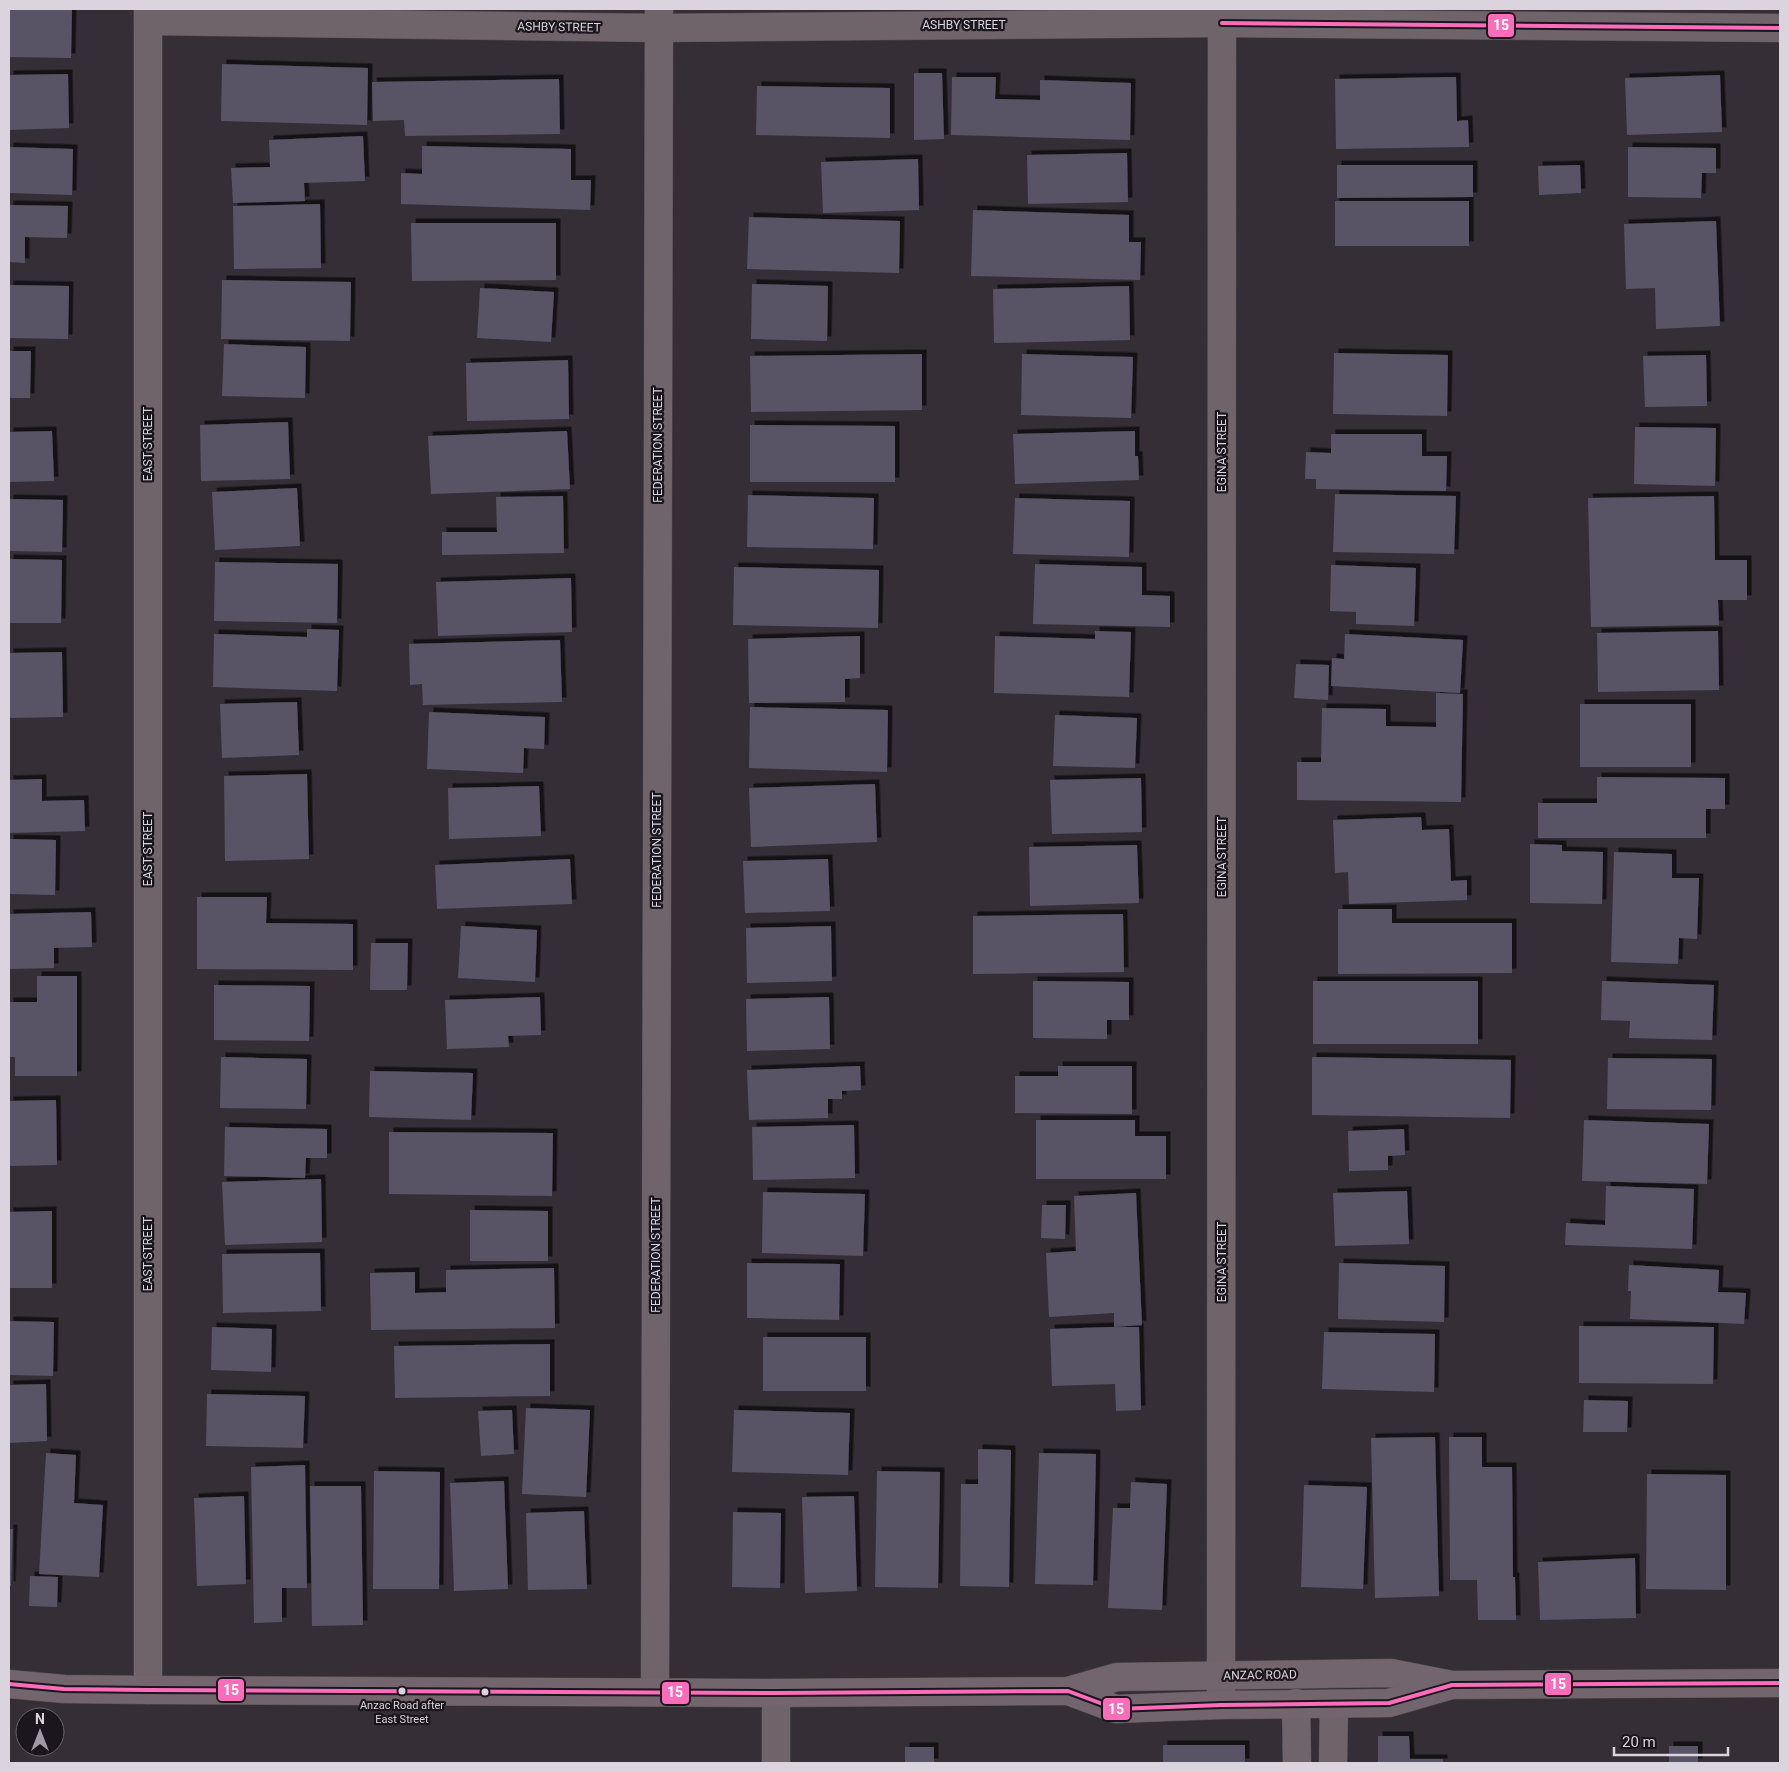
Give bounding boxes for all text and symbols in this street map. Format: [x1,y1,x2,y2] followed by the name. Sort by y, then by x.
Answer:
[1487,13,1515,38] line badge: 15
[1493,17,1509,33] text: 15
[922,18,1006,32] street label: ASHBY STREET
[517,19,601,35] street label: ASHBY STREET
[651,387,665,503] street label: FEDERATION STREET
[141,407,155,481] street label: EAST STREET
[1215,412,1229,492] street label: EGINA STREET
[650,792,664,908] street label: FEDERATION STREET
[141,812,155,886] street label: EAST STREET
[1215,817,1229,897] street label: EGINA STREET
[649,1197,663,1313] street label: FEDERATION STREET
[141,1217,155,1291] street label: EAST STREET
[1215,1222,1229,1302] street label: EGINA STREET
[1223,1667,1297,1683] street label: ANZAC ROAD
[1544,1672,1572,1696] line badge: 15
[1550,1676,1566,1692] text: 15
[217,1678,245,1702] line badge: 15
[661,1681,690,1705] line badge: 15
[223,1682,239,1698] text: 15
[667,1684,683,1700] text: 15
[397,1686,407,1696] marker: Anzac Road after East Street
[480,1687,490,1697] unlabelled marker
[1102,1697,1131,1721] line badge: 15
[360,1699,444,1726] place label: Anzac Road after East Street
[1108,1701,1124,1717] text: 15
[15,1707,65,1757] north arrow
[35,1711,45,1727] text: N
[1614,1724,1728,1756] scale bar
[1622,1733,1656,1751] text: 20 m

